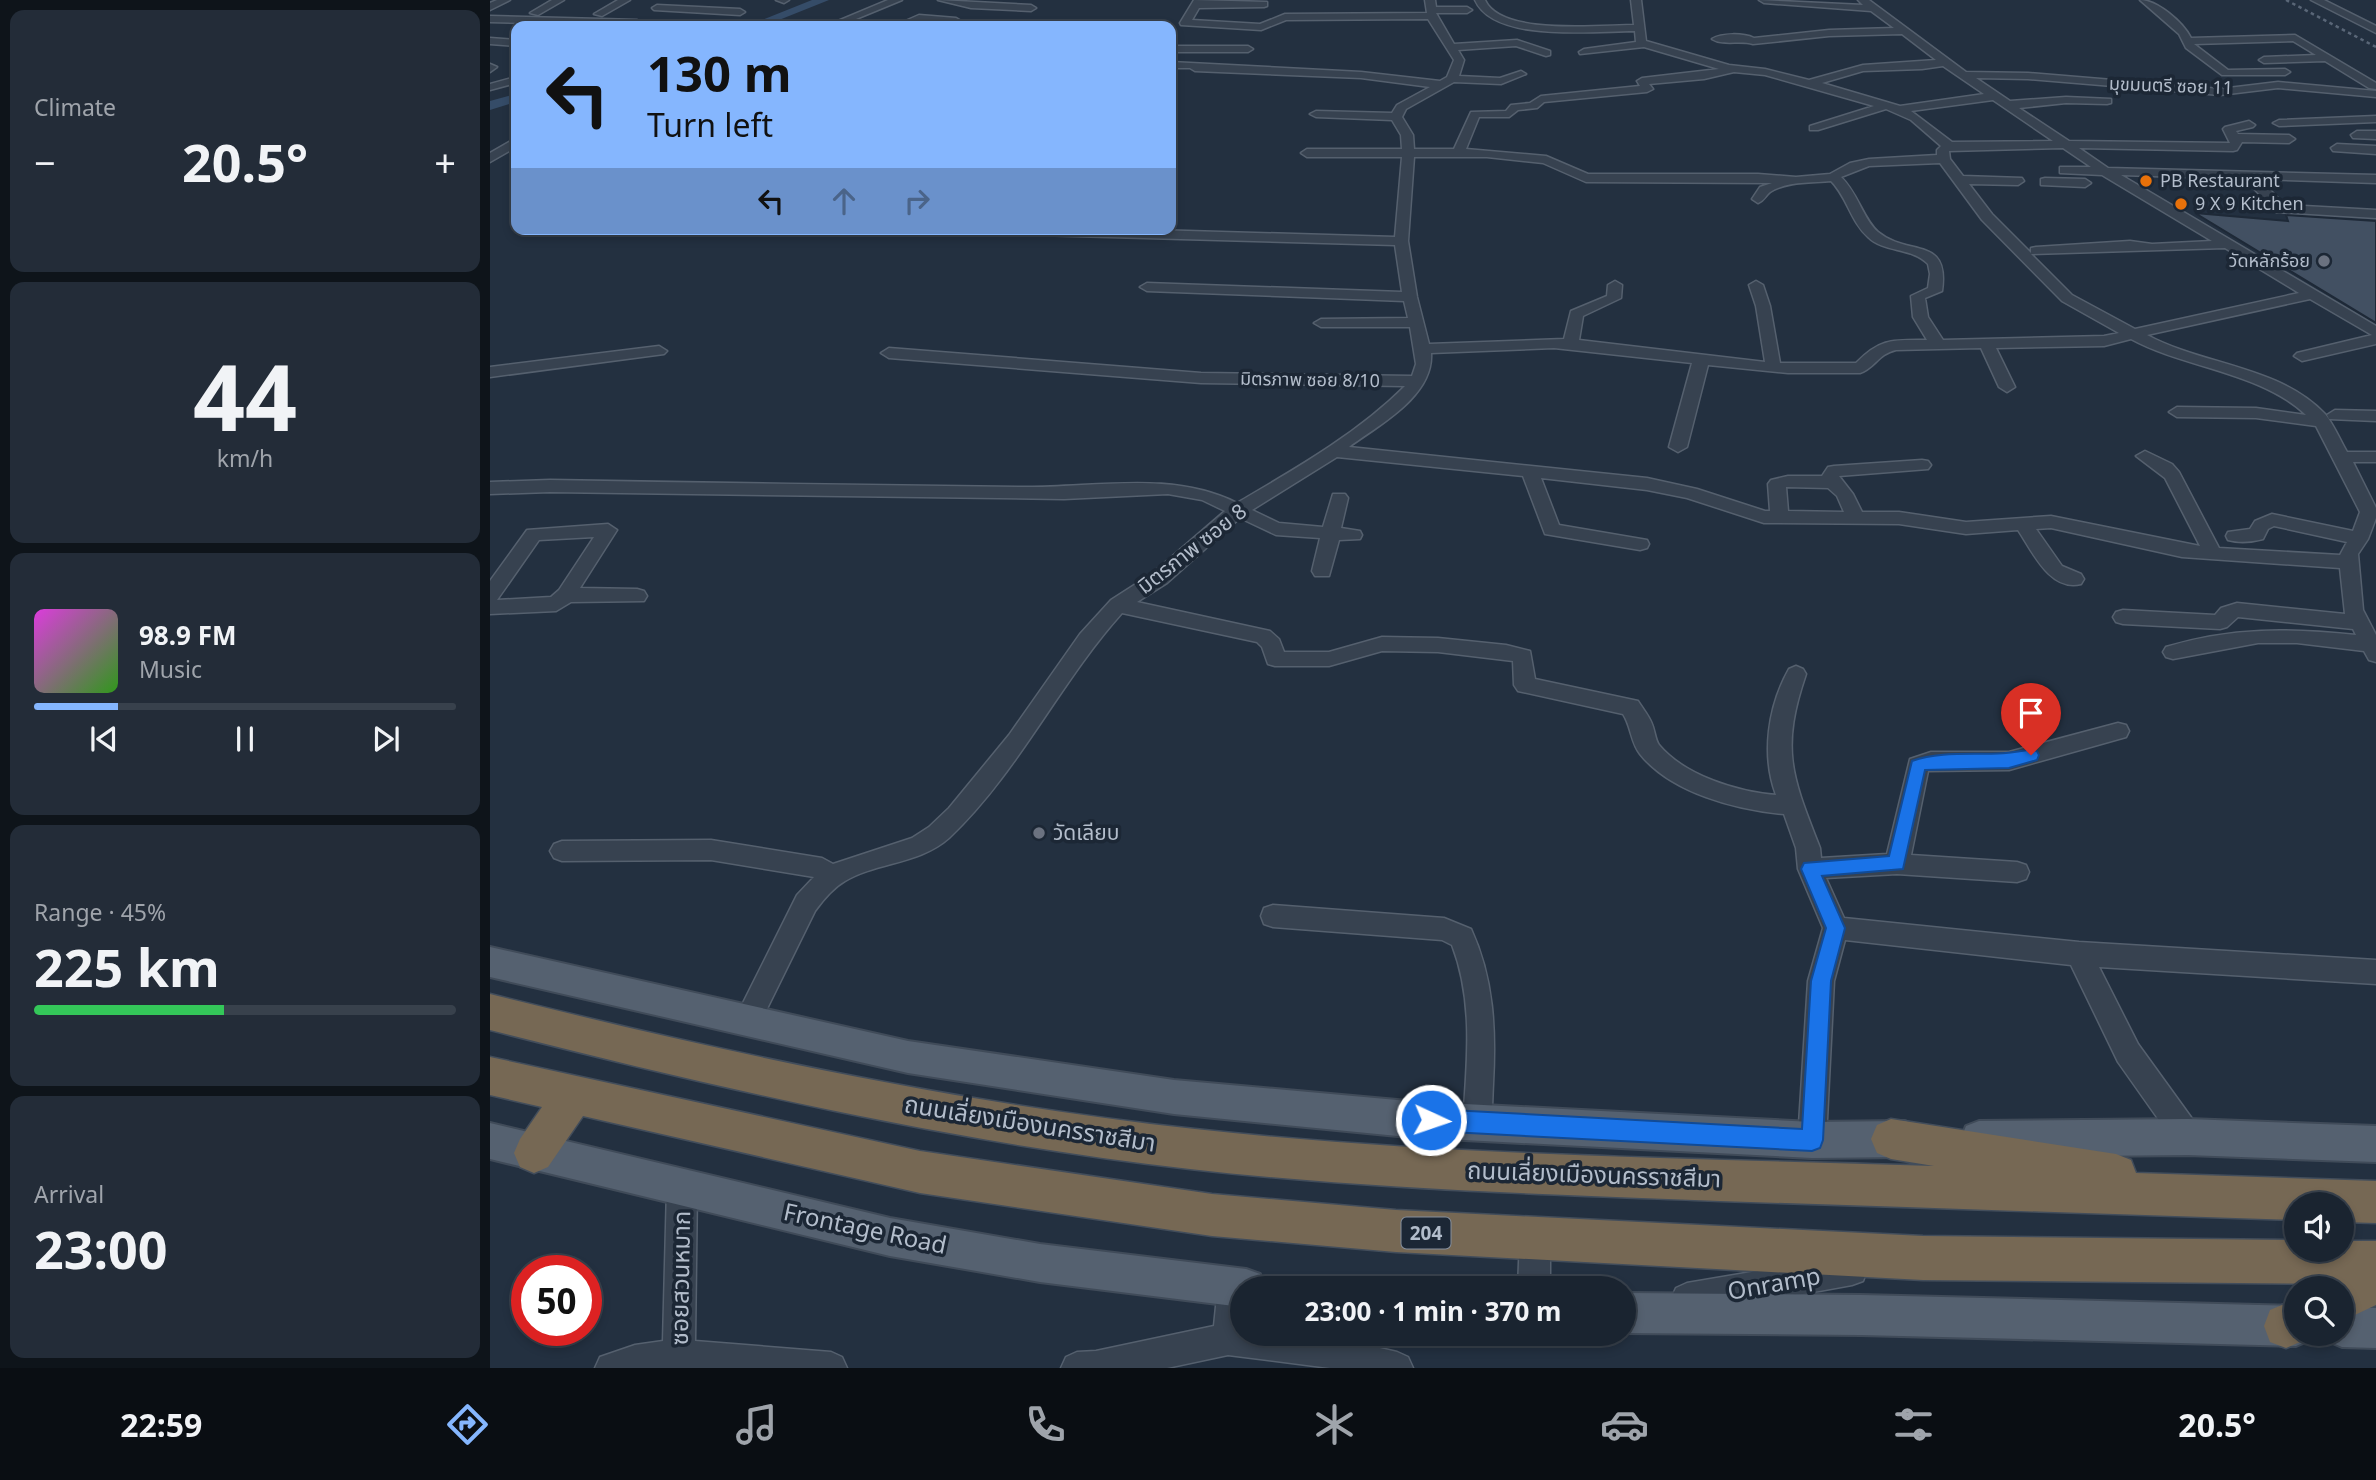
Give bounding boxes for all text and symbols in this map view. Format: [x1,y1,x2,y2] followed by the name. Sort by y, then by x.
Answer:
[647,40,792,106] text: 130 m
[532,49,623,140] icon: left
[2109,71,2234,99] street label: มุขมนตรี ซอย 11
[34,91,116,123] text: Climate
[647,103,773,146] text: Turn left
[182,126,308,197] text: 20.5°
[34,136,56,188] text: −
[434,136,456,188] text: +
[2160,168,2280,192] place label: PB Restaurant
[2138,173,2154,189] marker: PB Restaurant
[752,182,790,220] icon: left
[825,182,863,220] icon: ahead
[898,182,936,220] icon: right
[2195,191,2304,215] place label: 9 X 9 Kitchen
[2173,196,2189,212] marker: 9 X 9 Kitchen
[2229,248,2310,272] place label: วัดหลักร้อย
[2316,253,2332,269] marker: วัดหลักร้อย
[193,334,297,458] text: 44
[1240,366,1380,392] street label: มิตรภาพ ซอย 8/10
[217,442,273,474] text: km/h
[1131,497,1252,600] street label: มิตรภาพ ซอย 8
[139,617,236,653] text: 98.9 FM
[139,653,202,685] text: Music
[2001,683,2061,755] pin
[2012,694,2050,732] icon: arrive
[85,720,123,758] icon: previous
[226,720,264,758] icon: pause
[367,720,405,758] icon: next
[1053,818,1119,846] place label: วัดเลียบ
[1031,825,1047,841] marker: วัดเลียบ
[34,896,166,928] text: Range · 45%
[34,931,220,1002] text: 225 km
[1394,1083,1468,1157] position arrow
[902,1086,1158,1159] street label: ถนนเลี่ยงเมืองนครราชสีมา
[1467,1153,1722,1194] street label: ถนนเลี่ยงเมืองนครราชสีมา
[34,1178,104,1210] text: Arrival
[2284,1192,2354,1346] map controls
[2284,1192,2354,1262] button: sound
[781,1194,950,1261] street label: Frontage Road
[662,1210,697,1346] street label: ซอยสวนหมาก
[34,1213,168,1284] text: 23:00
[1402,1218,1450,1248] road number: 204
[511,1255,602,1346] speed limit sign: 50
[1725,1258,1823,1307] street label: Onramp
[2284,1276,2354,1346] button: search
[1305,1293,1561,1329] text: 23:00 · 1 min · 370 m
[443,1400,492,1449] icon: directions
[732,1400,781,1449] icon: music
[1021,1400,1070,1449] icon: phone
[1310,1400,1359,1449] icon: climate
[1600,1400,1649,1449] icon: car
[1889,1400,1938,1449] icon: filters
[120,1403,202,1446] text: 22:59
[2178,1403,2256,1446] text: 20.5°

